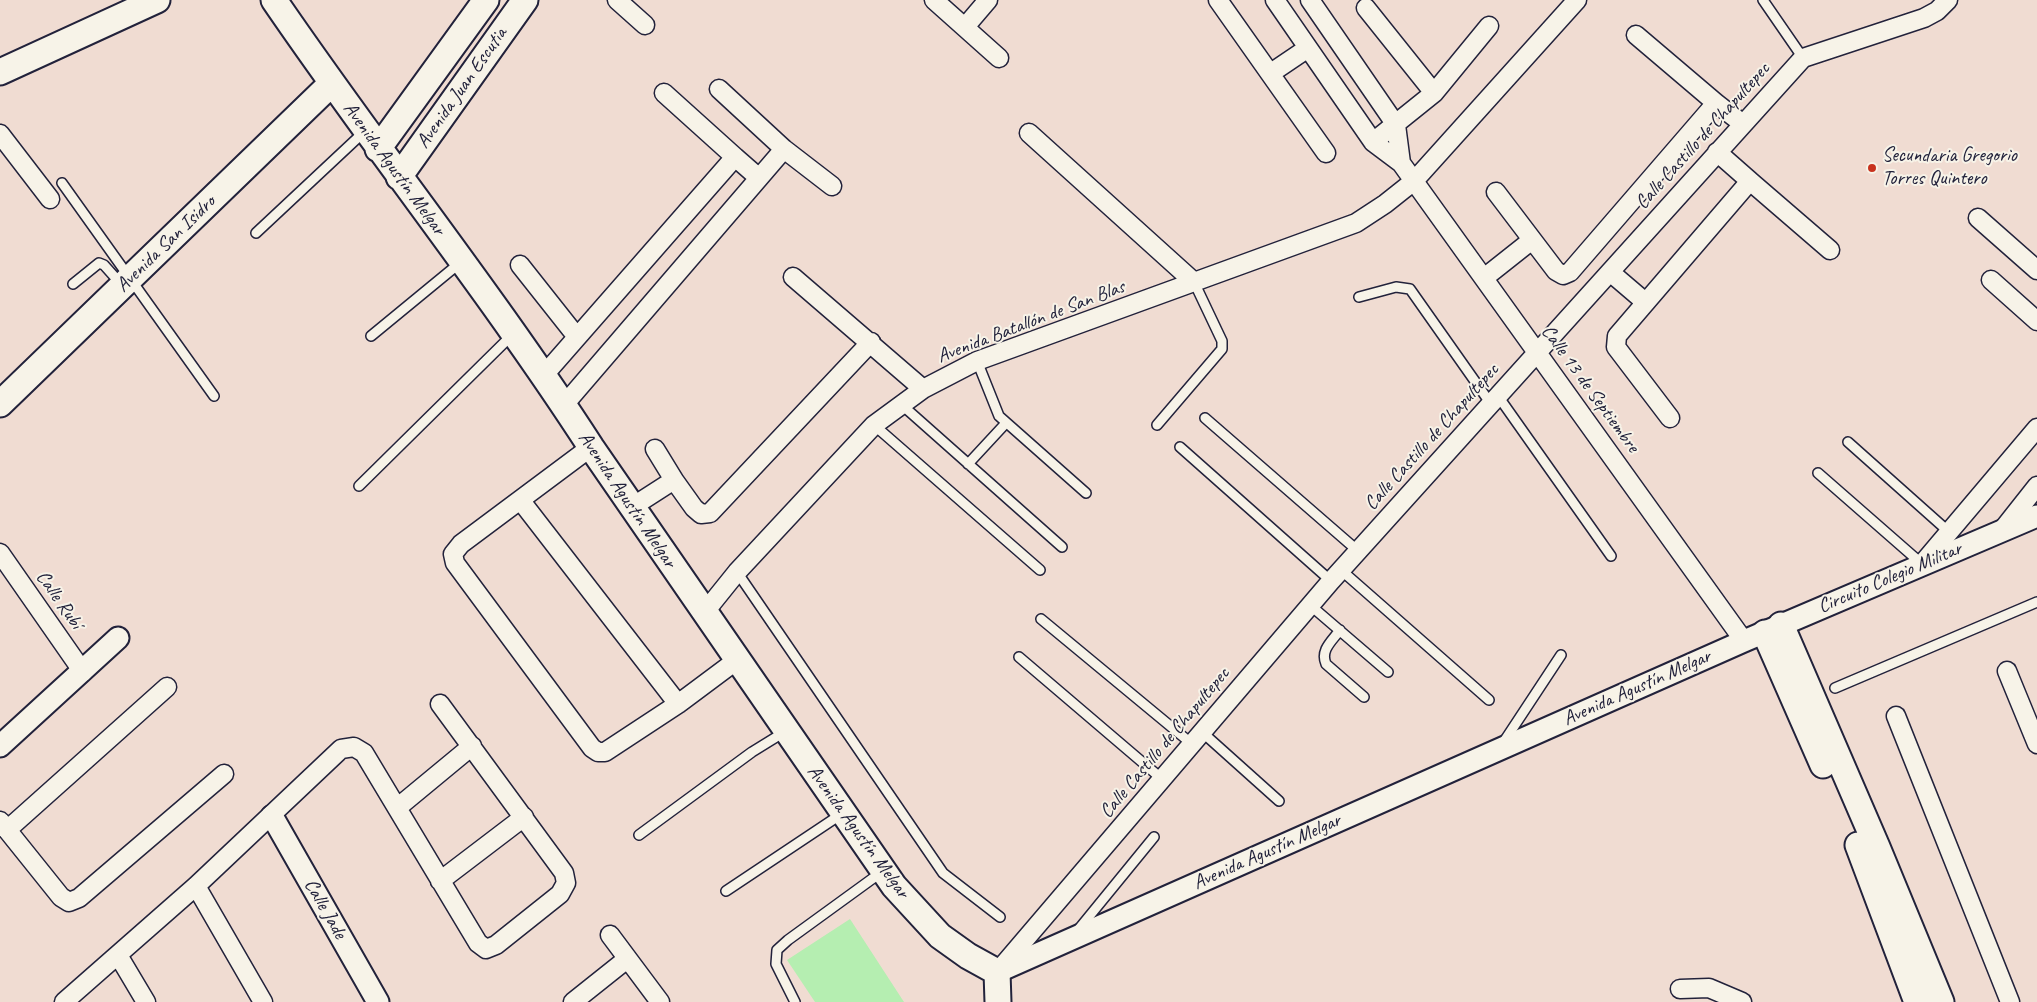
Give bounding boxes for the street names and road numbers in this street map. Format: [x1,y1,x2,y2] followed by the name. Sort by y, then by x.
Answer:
[411,23,513,153] street label: Avenida Juan Escutia
[1631,57,1775,215] street label: Calle Castillo de Chapultepec
[338,98,450,240] street label: Avenida Agustín Melgar
[111,190,221,298] street label: Avenida San Isidro
[934,275,1128,369] street label: Avenida Batallón de San Blas
[1536,320,1644,458] street label: Calle 13 de Septiembre
[1360,358,1504,516] street label: Calle Castillo de Chapultepec
[573,427,681,573] street label: Avenida Agustín Melgar
[1815,537,1965,619] street label: Circuito Colegio Militar
[30,566,88,634] street label: Calle Rubí
[1559,645,1715,731] street label: Avenida Agustín Melgar
[1095,663,1235,823] street label: Calle Castillo de Chapultepec
[802,761,914,903] street label: Avenida Agustín Melgar
[1189,809,1345,895] street label: Avenida Agustín Melgar
[298,875,352,943] street label: Calle Jade

